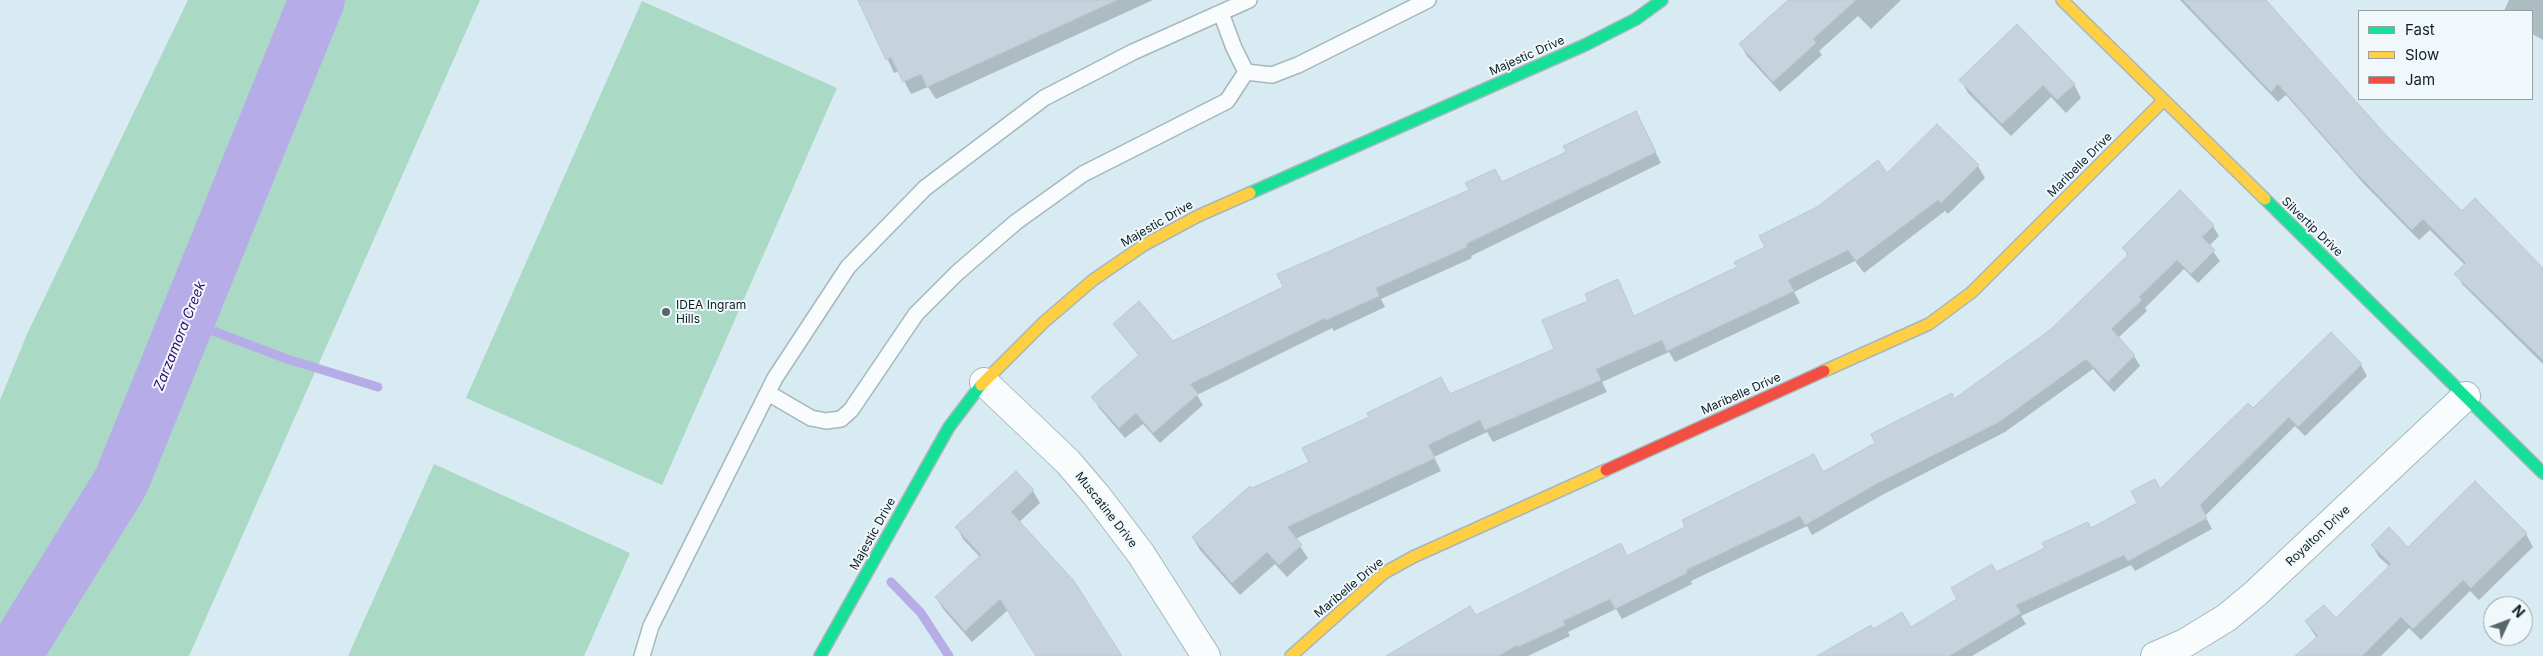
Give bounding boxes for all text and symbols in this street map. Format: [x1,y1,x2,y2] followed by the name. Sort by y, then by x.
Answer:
[2358,10,2533,100] legend
[2405,20,2435,39] text: Fast
[1487,33,1567,79] street label: Majestic Drive
[2405,45,2439,64] text: Slow
[2405,70,2435,89] text: Jam
[2045,130,2115,200] street label: Maribelle Drive
[2279,194,2345,260] street label: Silvertip Drive
[1118,198,1196,250] street label: Majestic Drive
[150,279,210,393] water label: Zarzamora Creek
[676,298,746,326] place label: IDEA Ingram Hills
[660,306,672,318] marker: IDEA Ingram Hills
[1699,370,1783,418] street label: Maribelle Drive
[1072,469,1140,551] street label: Muscatine Drive
[847,495,899,573] street label: Majestic Drive
[2283,503,2353,569] street label: Royalton Drive
[1312,555,1386,621] street label: Maribelle Drive
[2483,596,2533,646] north arrow
[2509,601,2528,621] text: N

